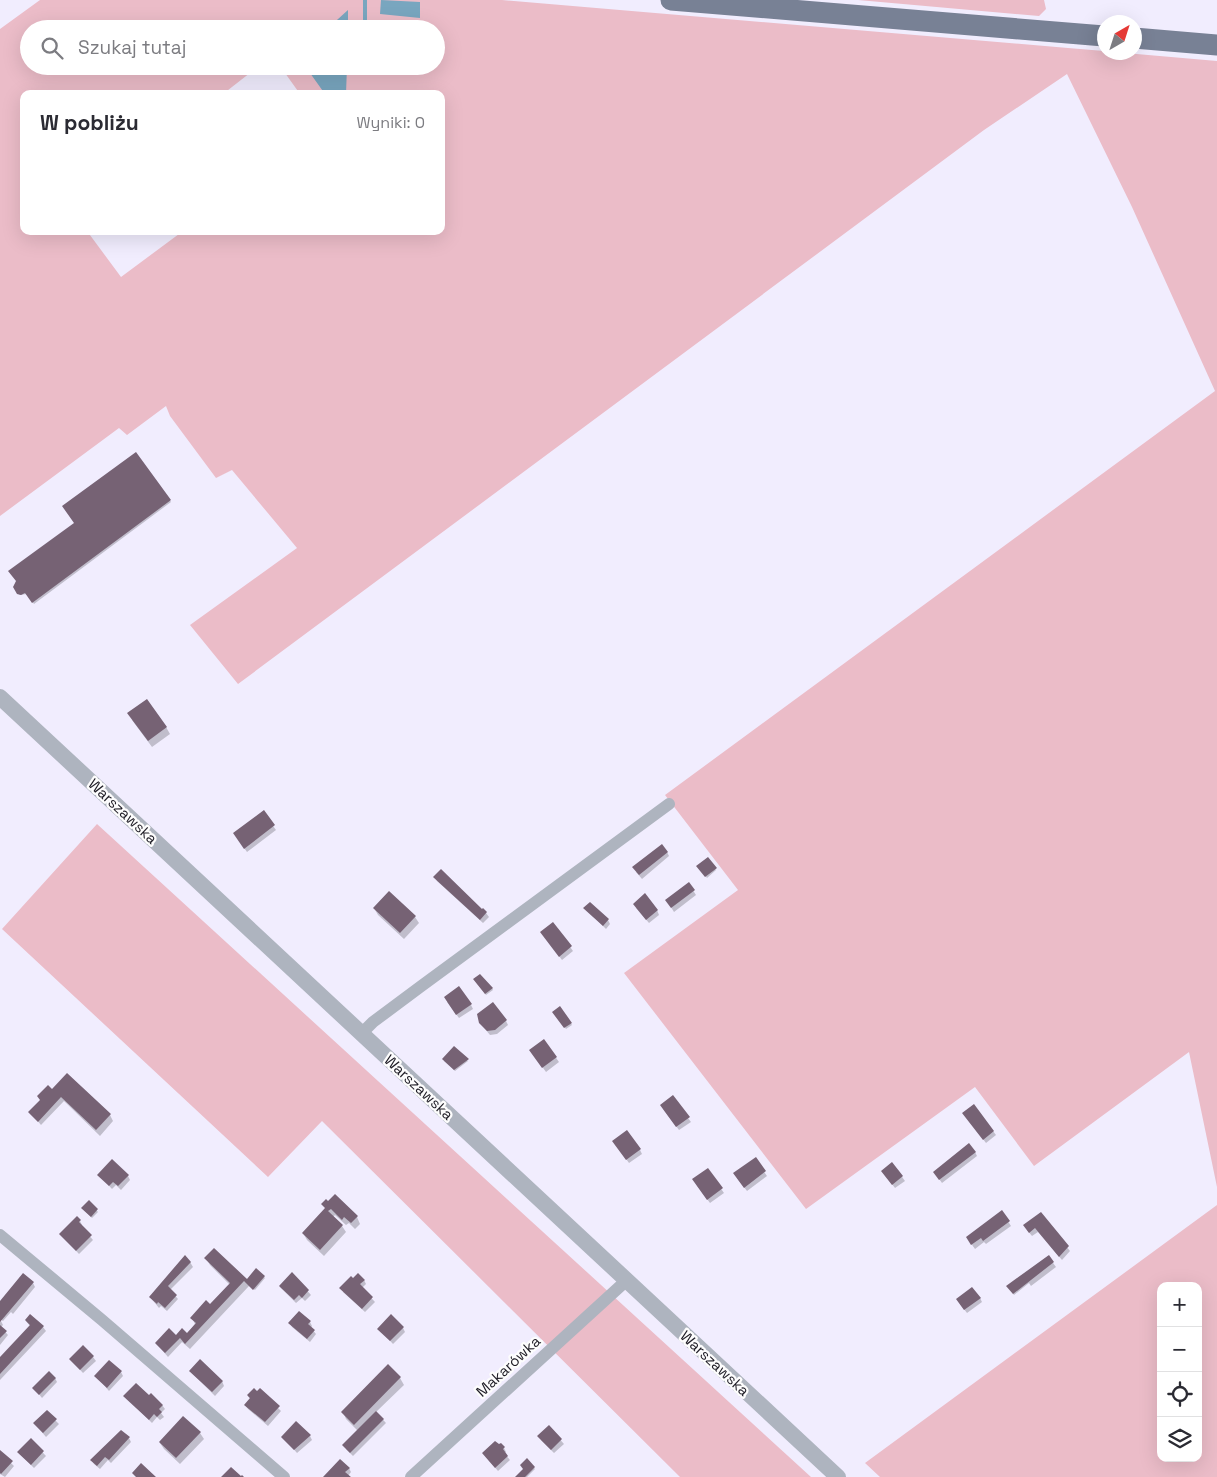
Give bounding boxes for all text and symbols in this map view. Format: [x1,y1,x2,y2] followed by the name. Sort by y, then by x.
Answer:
[1097,15,1142,60] north arrow
[20,20,445,75] search box
[38,34,66,62] icon: search
[78,35,186,60] text: Szukaj tutaj
[40,109,139,136] text: W pobliżu
[357,112,425,133] text: Wyniki: 0
[84,774,162,848] street label: Warszawska
[380,1050,458,1124] street label: Warszawska
[1157,1282,1202,1462] map controls
[1157,1282,1202,1327] button: +
[676,1326,754,1400] street label: Warszawska
[1157,1327,1202,1372] button: −
[472,1331,544,1401] street label: Makarówka
[1157,1372,1202,1417] button: locate
[1157,1417,1202,1462] button: layers

